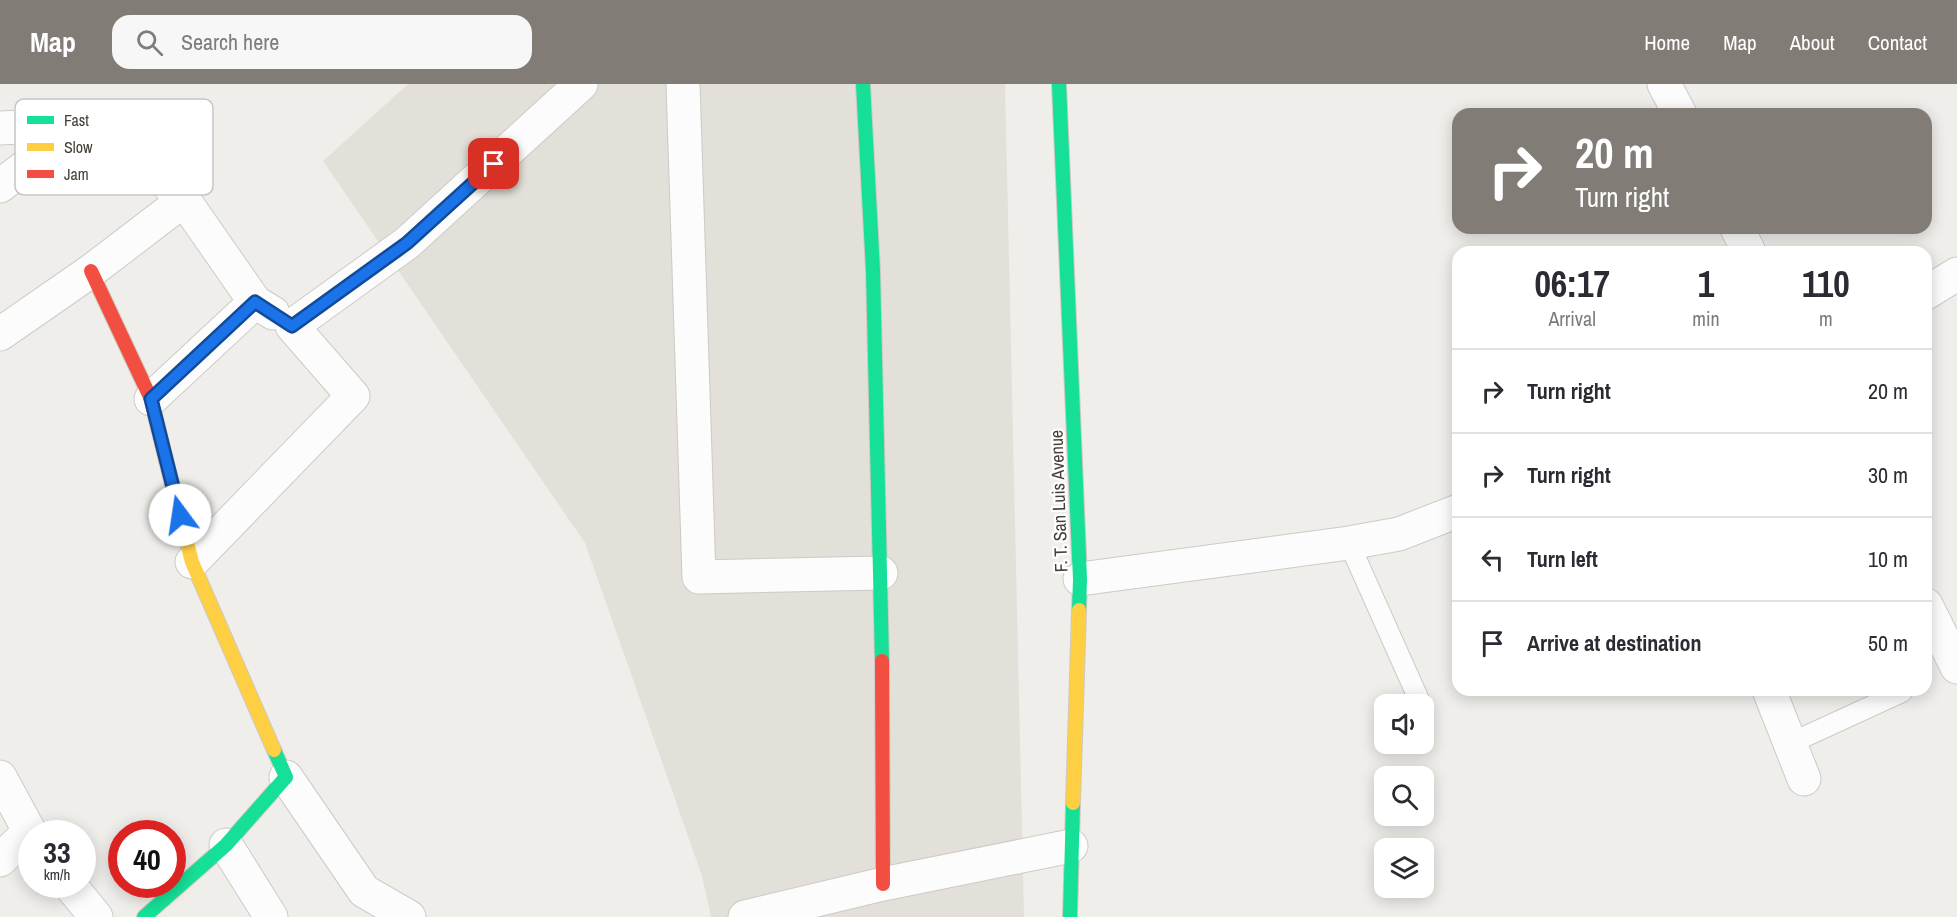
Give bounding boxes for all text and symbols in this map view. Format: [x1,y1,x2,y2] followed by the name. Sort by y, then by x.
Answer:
[112,15,532,69] search box
[30,23,76,61] text: Map
[133,26,166,59] icon: search
[181,27,279,57] text: Search here
[1644,28,1690,57] text: Home
[1723,28,1757,57] text: Map
[1790,28,1835,57] text: About
[1868,28,1927,57] text: Contact
[15,99,213,195] legend
[64,109,89,131] text: Fast
[1575,125,1654,181] text: 20 m
[1476,132,1554,210] icon: right
[64,136,93,158] text: Slow
[468,138,519,189] pin
[477,147,510,180] icon: arrive
[64,163,89,185] text: Jam
[1575,179,1669,215] text: Turn right
[1534,260,1610,308] text: 06:17
[1698,260,1714,308] text: 1
[1802,260,1850,308] text: 110
[1548,305,1596,332] text: Arrival
[1692,305,1720,332] text: min
[1819,305,1833,332] text: m
[1476,375,1509,408] icon: right
[1527,376,1611,406] text: Turn right
[1868,376,1908,406] text: 20 m
[1044,429,1073,573] street label: F. T. San Luis Avenue
[1476,459,1509,492] icon: right
[1527,460,1611,490] text: Turn right
[1868,460,1908,490] text: 30 m
[148,483,212,547] position arrow
[1476,543,1509,576] icon: left
[1527,544,1598,574] text: Turn left
[1868,544,1908,574] text: 10 m
[1476,627,1509,660] icon: arrive
[1527,628,1701,658] text: Arrive at destination
[1868,628,1908,658] text: 50 m
[1374,694,1434,898] map controls
[1374,694,1434,754] button: sound
[1374,766,1434,826] button: search
[108,820,186,898] speed limit sign: 40
[43,832,71,872] text: 33
[1374,838,1434,898] button: layers
[44,864,70,885] text: km/h

